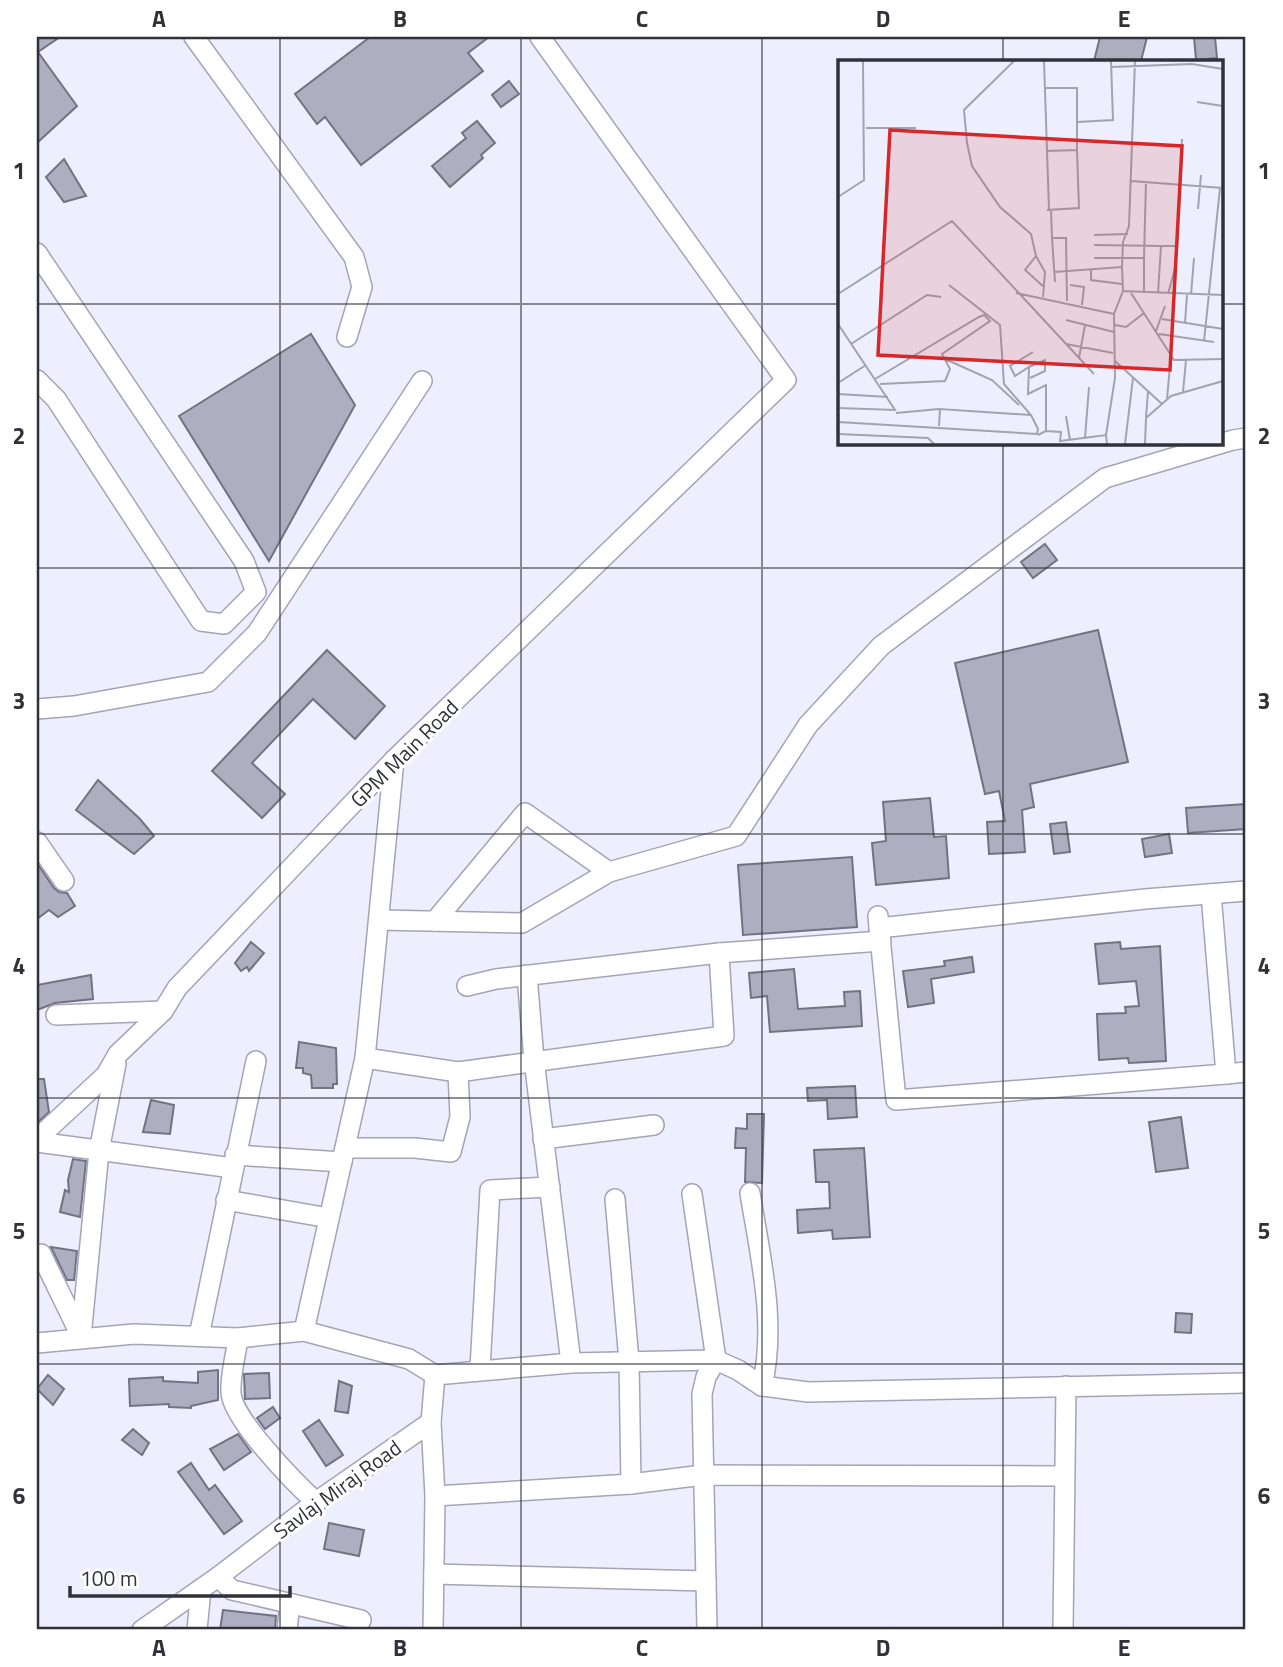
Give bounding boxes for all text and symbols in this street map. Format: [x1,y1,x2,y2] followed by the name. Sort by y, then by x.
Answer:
[152,1,166,36] text: A
[393,1,407,36] text: B
[636,1,648,36] text: C
[876,1,890,36] text: D
[1118,1,1130,36] text: E
[838,60,1224,444] inset map
[13,153,25,188] text: 1
[1258,153,1270,188] text: 1
[13,418,25,453] text: 2
[1258,418,1270,453] text: 2
[13,683,25,718] text: 3
[1258,683,1270,718] text: 3
[343,692,465,814] street label: GPM Main Road
[13,948,25,983] text: 4
[1258,948,1270,983] text: 4
[13,1213,25,1248] text: 5
[1258,1213,1270,1248] text: 5
[266,1432,408,1546] street label: Savlaj Miraj Road
[13,1478,26,1513] text: 6
[1258,1478,1271,1513] text: 6
[70,1555,290,1599] scale bar
[80,1562,137,1594] text: 100 m
[152,1630,166,1665] text: A
[393,1630,407,1665] text: B
[636,1630,648,1665] text: C
[876,1630,890,1665] text: D
[1118,1630,1130,1665] text: E

